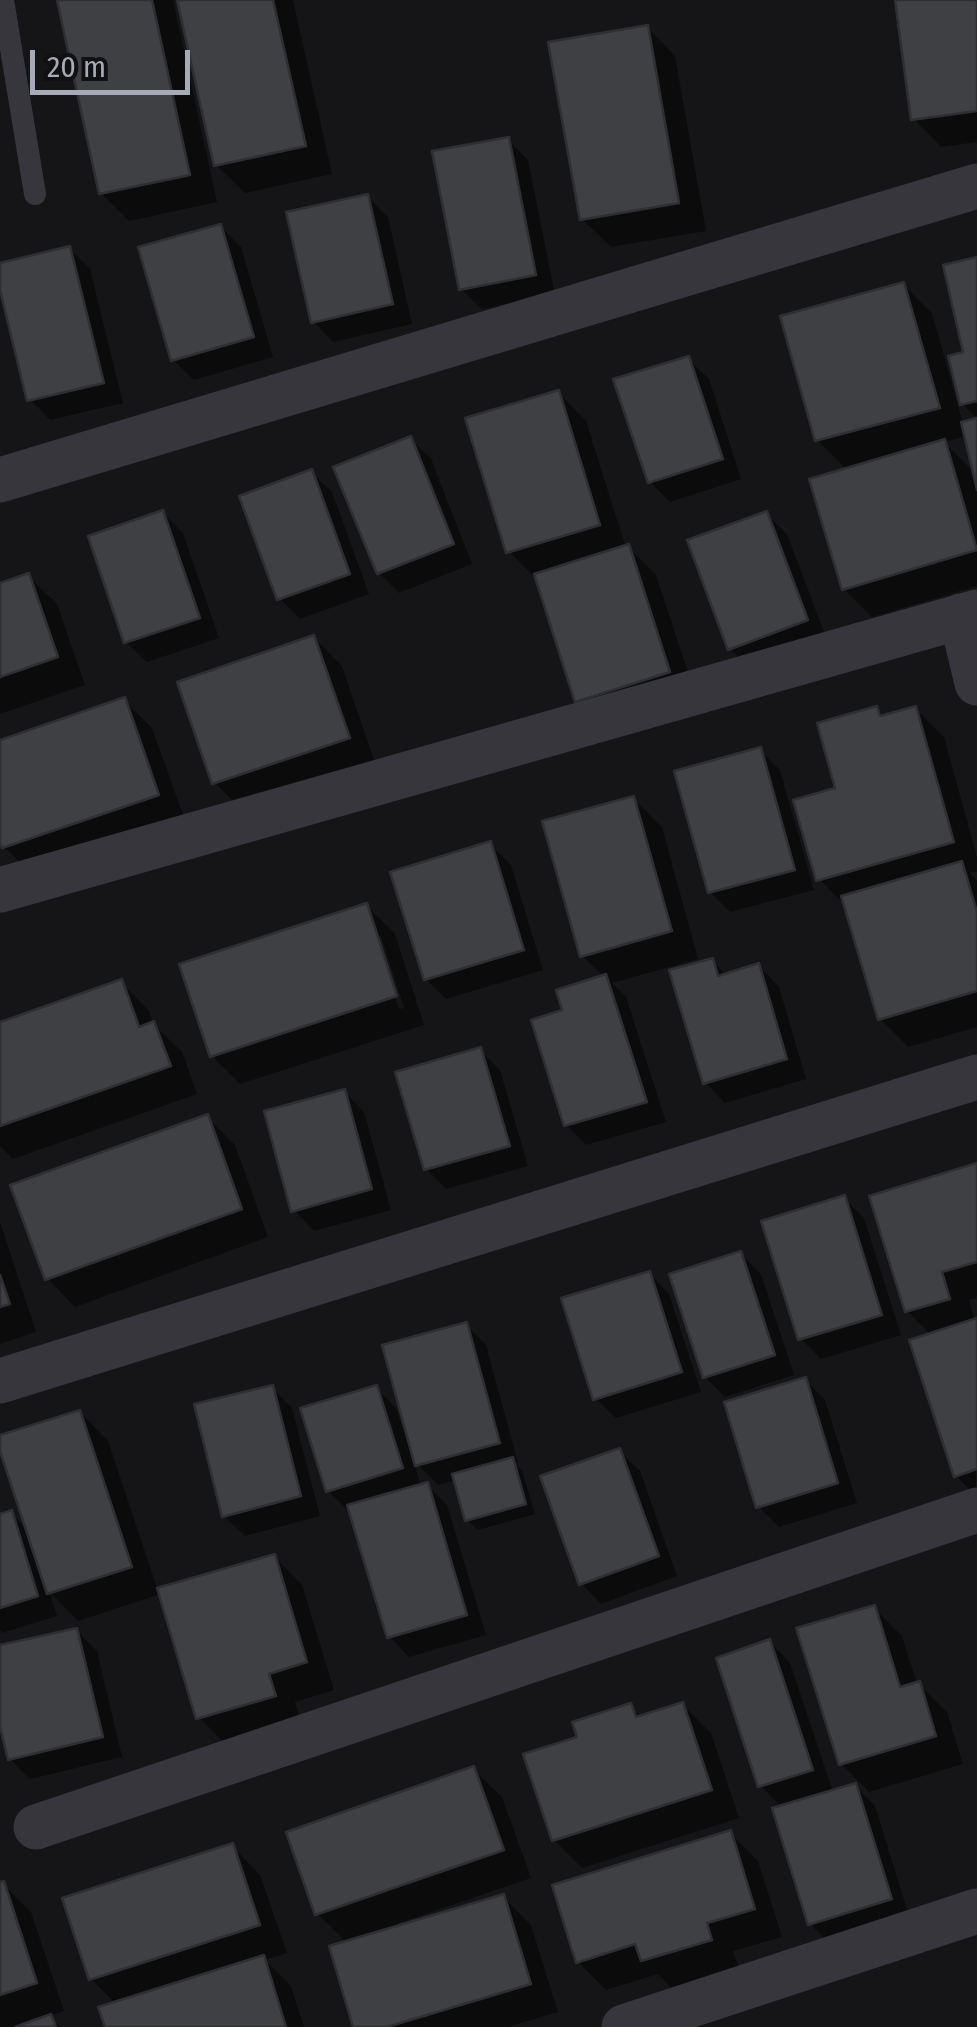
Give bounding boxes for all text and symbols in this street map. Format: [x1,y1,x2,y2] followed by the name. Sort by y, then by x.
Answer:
[35,30,195,92] scale bar
[47,49,106,85] text: 20 m

